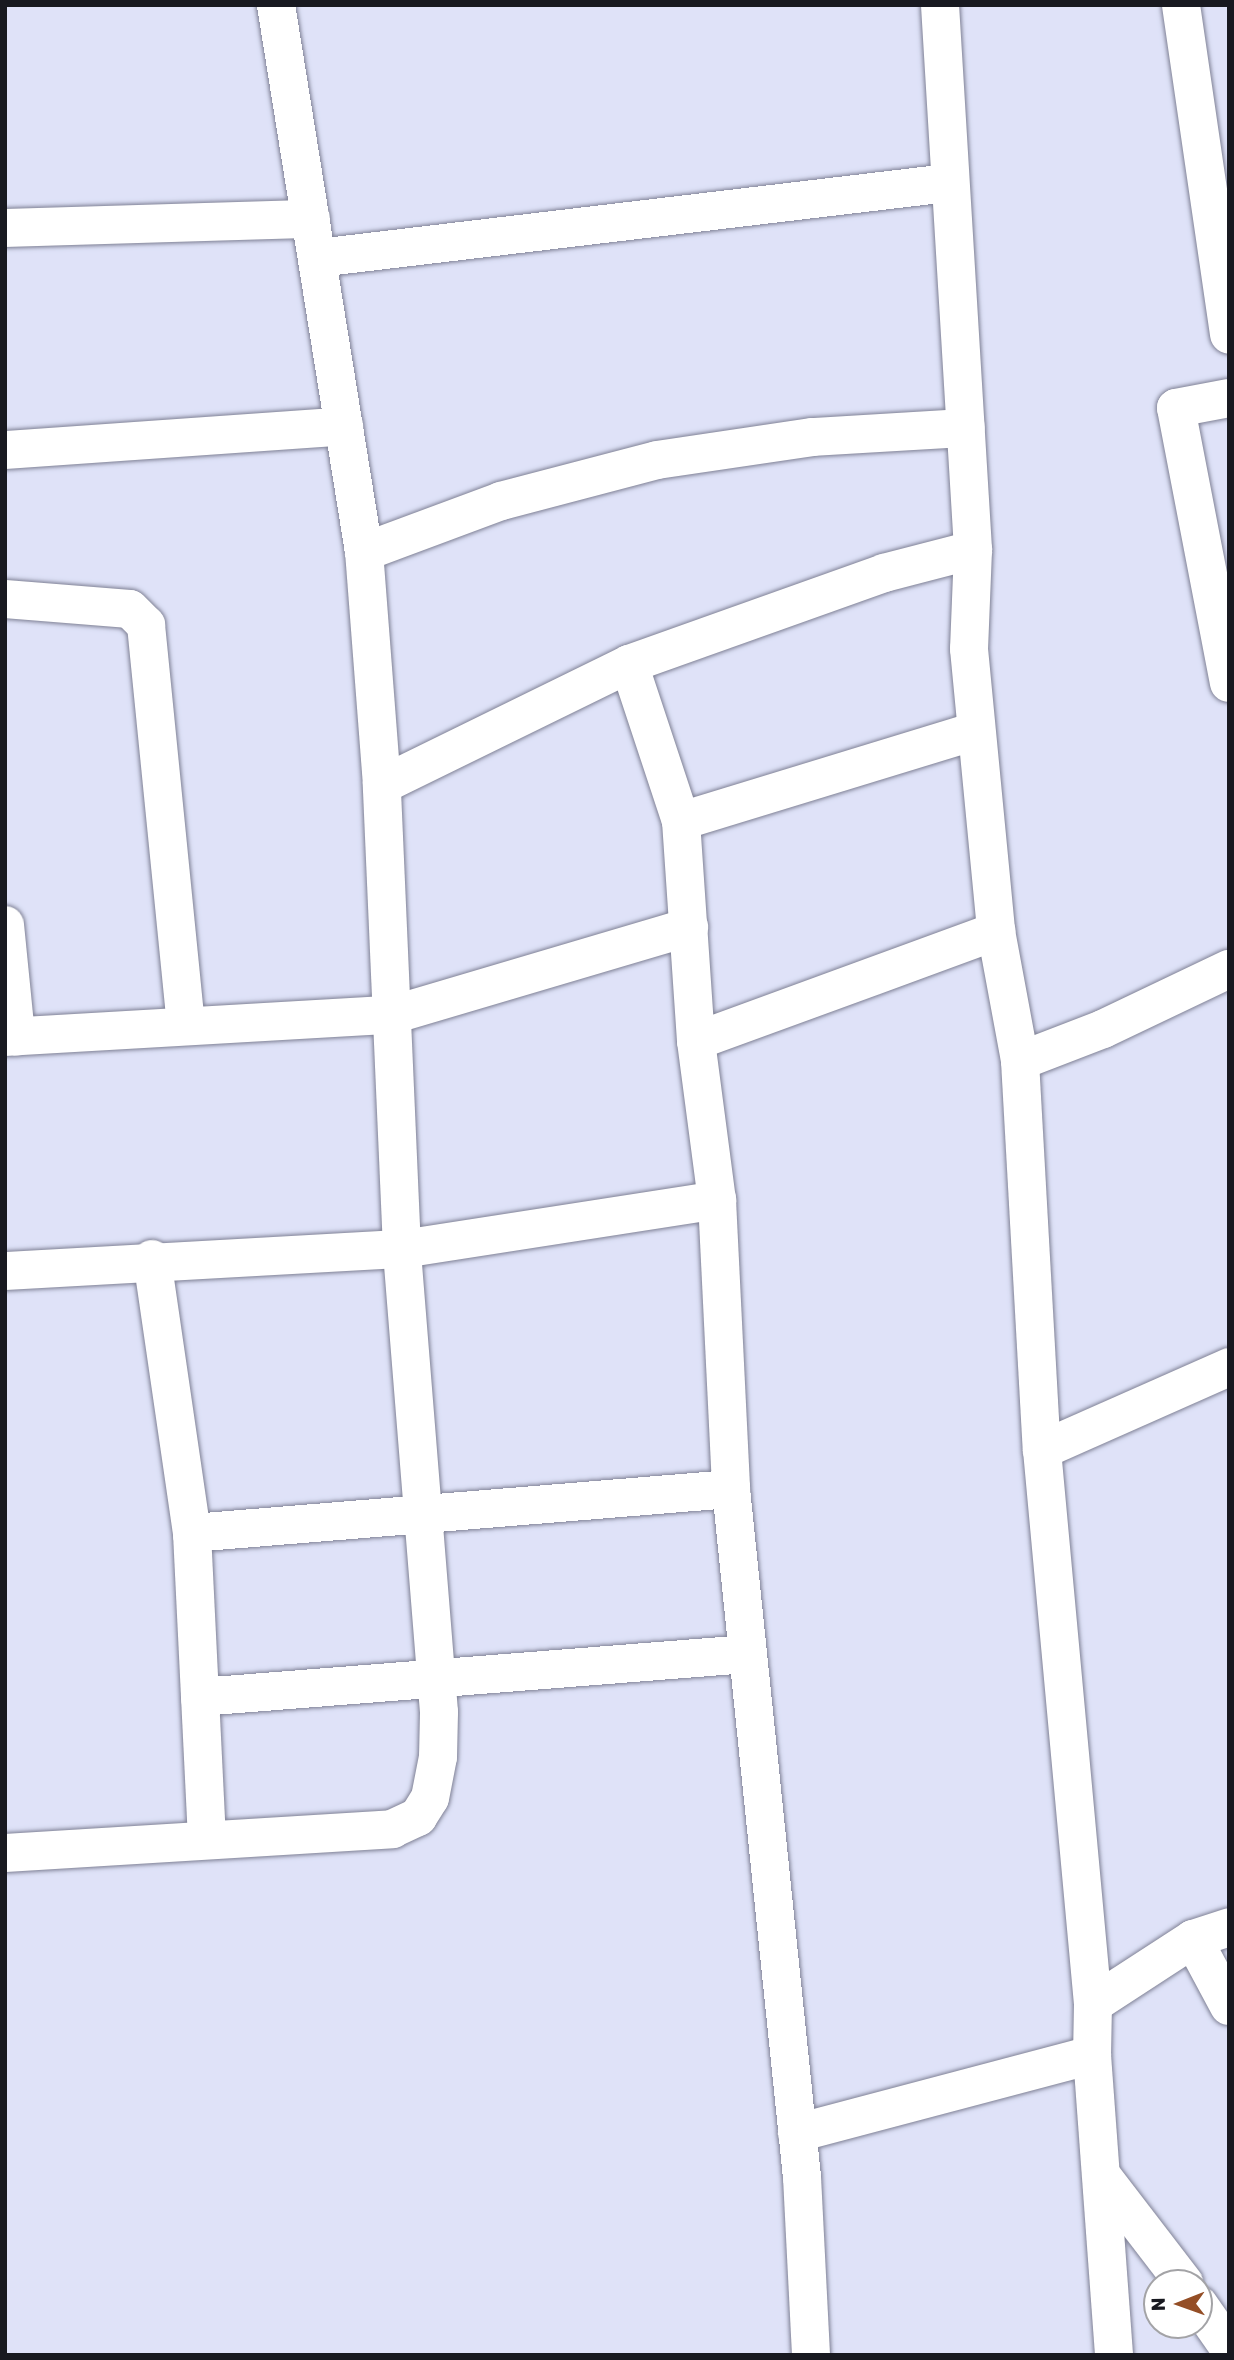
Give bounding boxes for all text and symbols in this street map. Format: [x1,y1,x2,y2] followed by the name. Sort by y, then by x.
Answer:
[1143,2269,1213,2339] north arrow
[1147,2297,1170,2311] text: N

